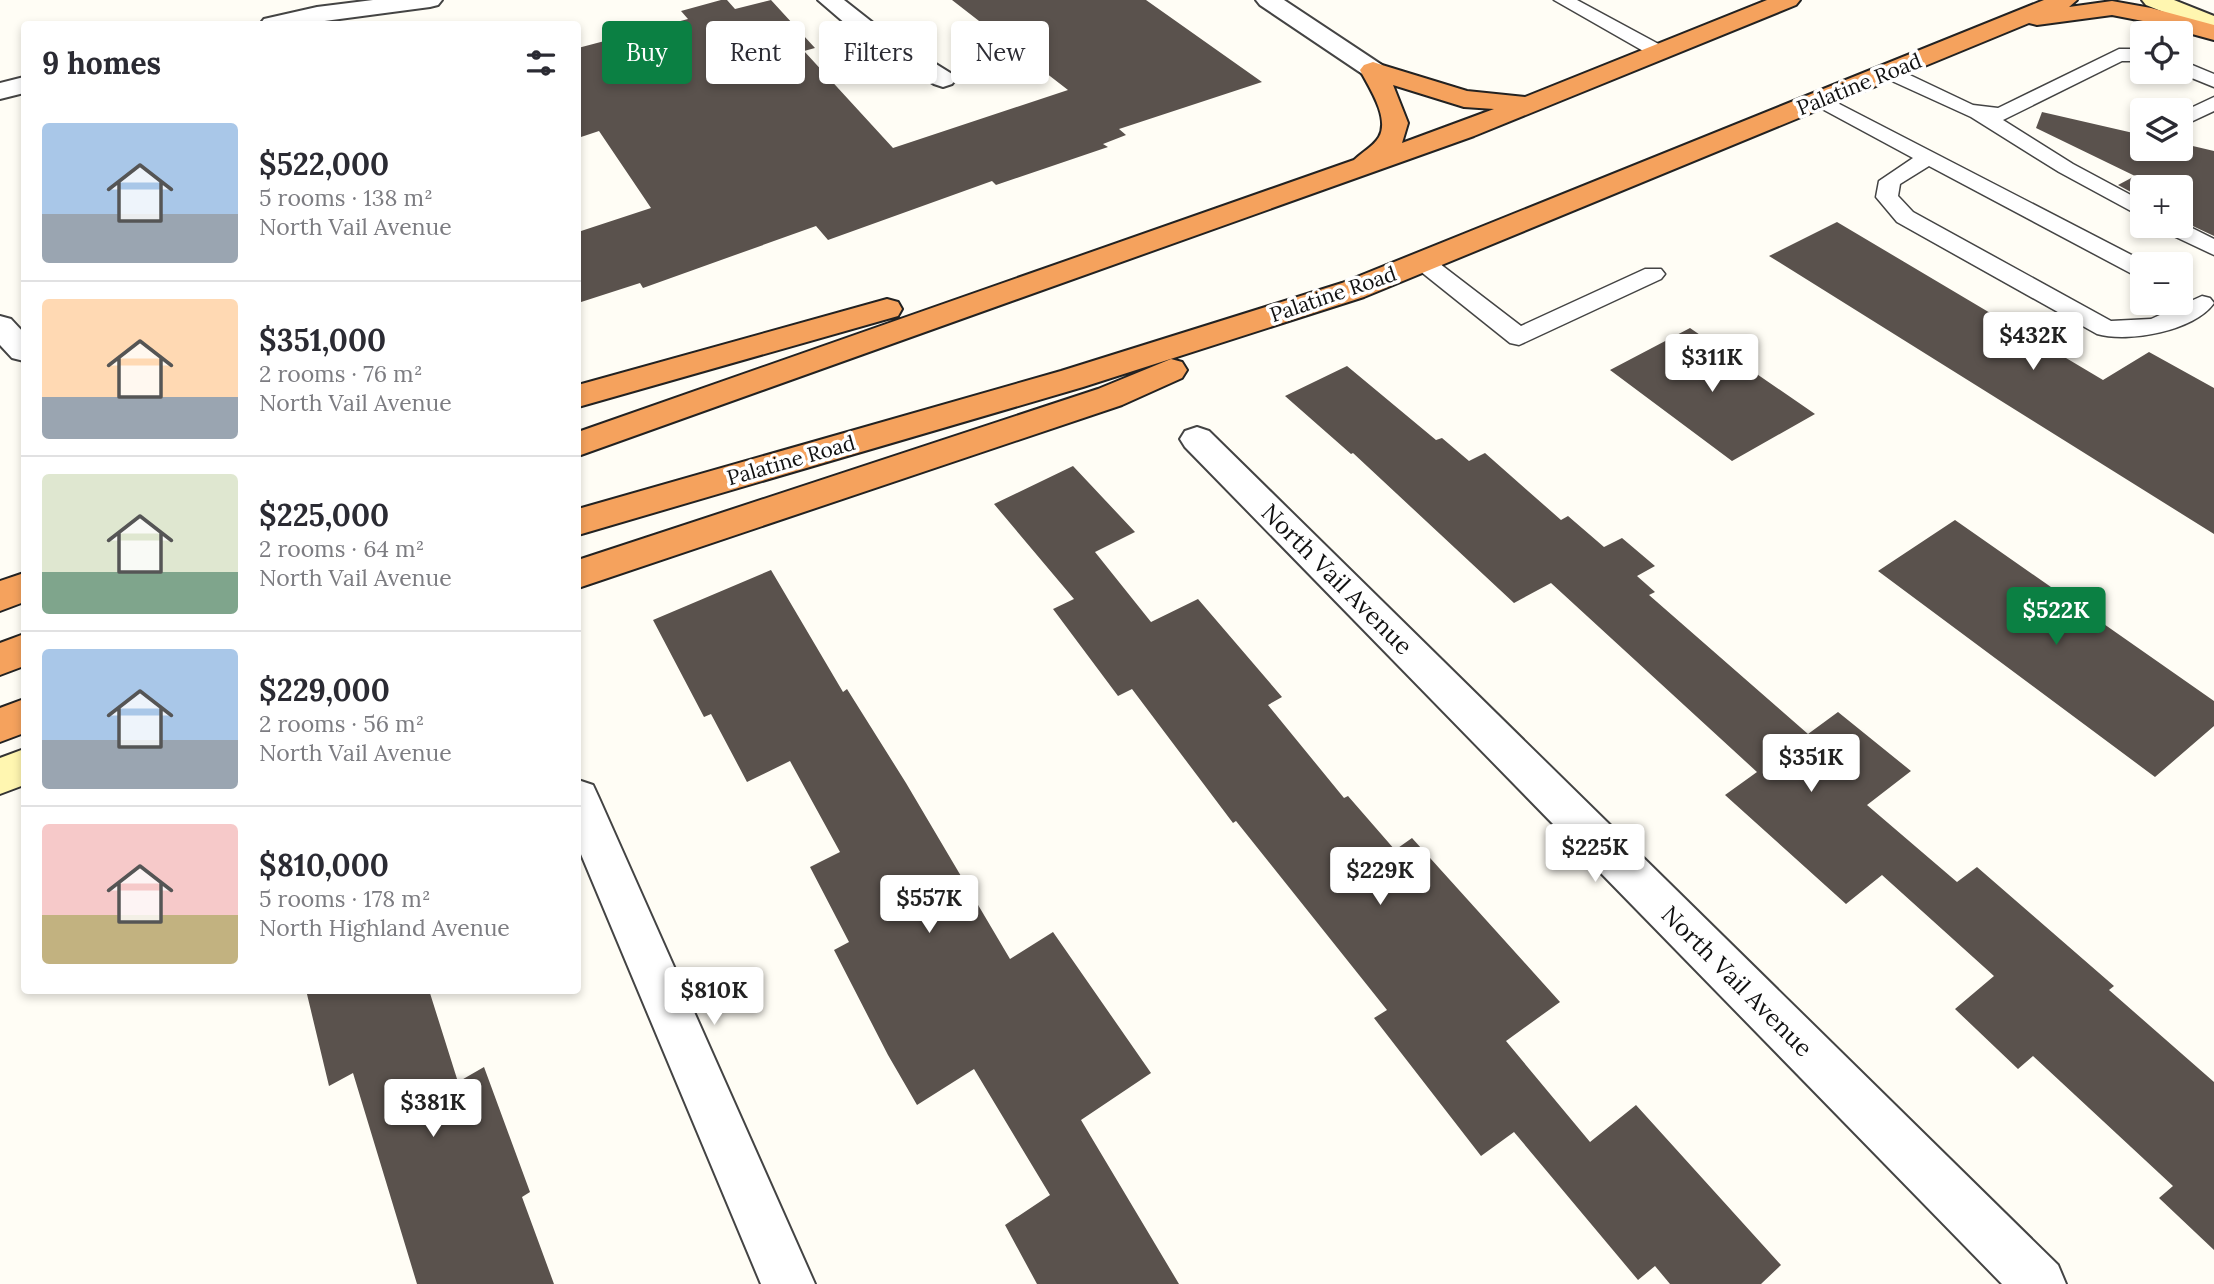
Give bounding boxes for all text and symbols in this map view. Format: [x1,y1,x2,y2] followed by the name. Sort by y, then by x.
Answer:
[602,21,692,84] chip: Buy
[706,21,805,84] chip: Rent
[819,21,937,84] chip: Filters
[951,21,1049,84] chip: New
[2130,21,2193,315] map controls
[2130,21,2193,84] button: locate
[42,44,161,82] text: 9 homes
[522,44,560,82] icon: filters
[1793,47,1925,121] street label: Palatine Road
[2130,98,2193,161] button: layers
[259,145,389,183] text: $522,000
[98,151,182,235] icon: home
[2130,175,2193,238] button: +
[259,183,433,212] text: 5 rooms · 138 m²
[259,212,452,241] text: North Vail Avenue
[2130,252,2193,315] button: −
[1266,260,1400,328] street label: Palatine Road
[1984,312,2082,372] pin: $432K
[1999,320,2067,349] text: $432K
[259,321,386,359] text: $351,000
[98,327,182,411] icon: home
[1663,334,1761,394] pin: $311K
[1681,342,1743,371] text: $311K
[259,359,423,388] text: 2 rooms · 76 m²
[259,388,452,417] text: North Vail Avenue
[724,429,858,491] street label: Palatine Road
[259,496,389,534] text: $225,000
[1255,497,1419,661] street label: North Vail Avenue
[98,502,182,586] icon: home
[259,534,424,563] text: 2 rooms · 64 m²
[259,563,452,592] text: North Vail Avenue
[2007,588,2105,647] pin: $522K
[2023,595,2089,624] text: $522K
[259,671,390,709] text: $229,000
[98,677,182,761] icon: home
[259,709,424,738] text: 2 rooms · 56 m²
[1762,734,1860,794] pin: $351K
[259,738,452,767] text: North Vail Avenue
[1779,742,1843,771] text: $351K
[1546,824,1644,884] pin: $225K
[1562,832,1628,861] text: $225K
[259,846,389,884] text: $810,000
[1331,848,1429,907] pin: $229K
[98,852,182,936] icon: home
[1346,855,1414,884] text: $229K
[880,876,978,935] pin: $557K
[896,883,962,912] text: $557K
[259,884,431,913] text: 5 rooms · 178 m²
[1655,899,1819,1063] street label: North Vail Avenue
[259,913,510,942] text: North Highland Avenue
[665,968,763,1027] pin: $810K
[680,975,748,1004] text: $810K
[384,1080,482,1139] pin: $381K
[400,1087,466,1116] text: $381K

